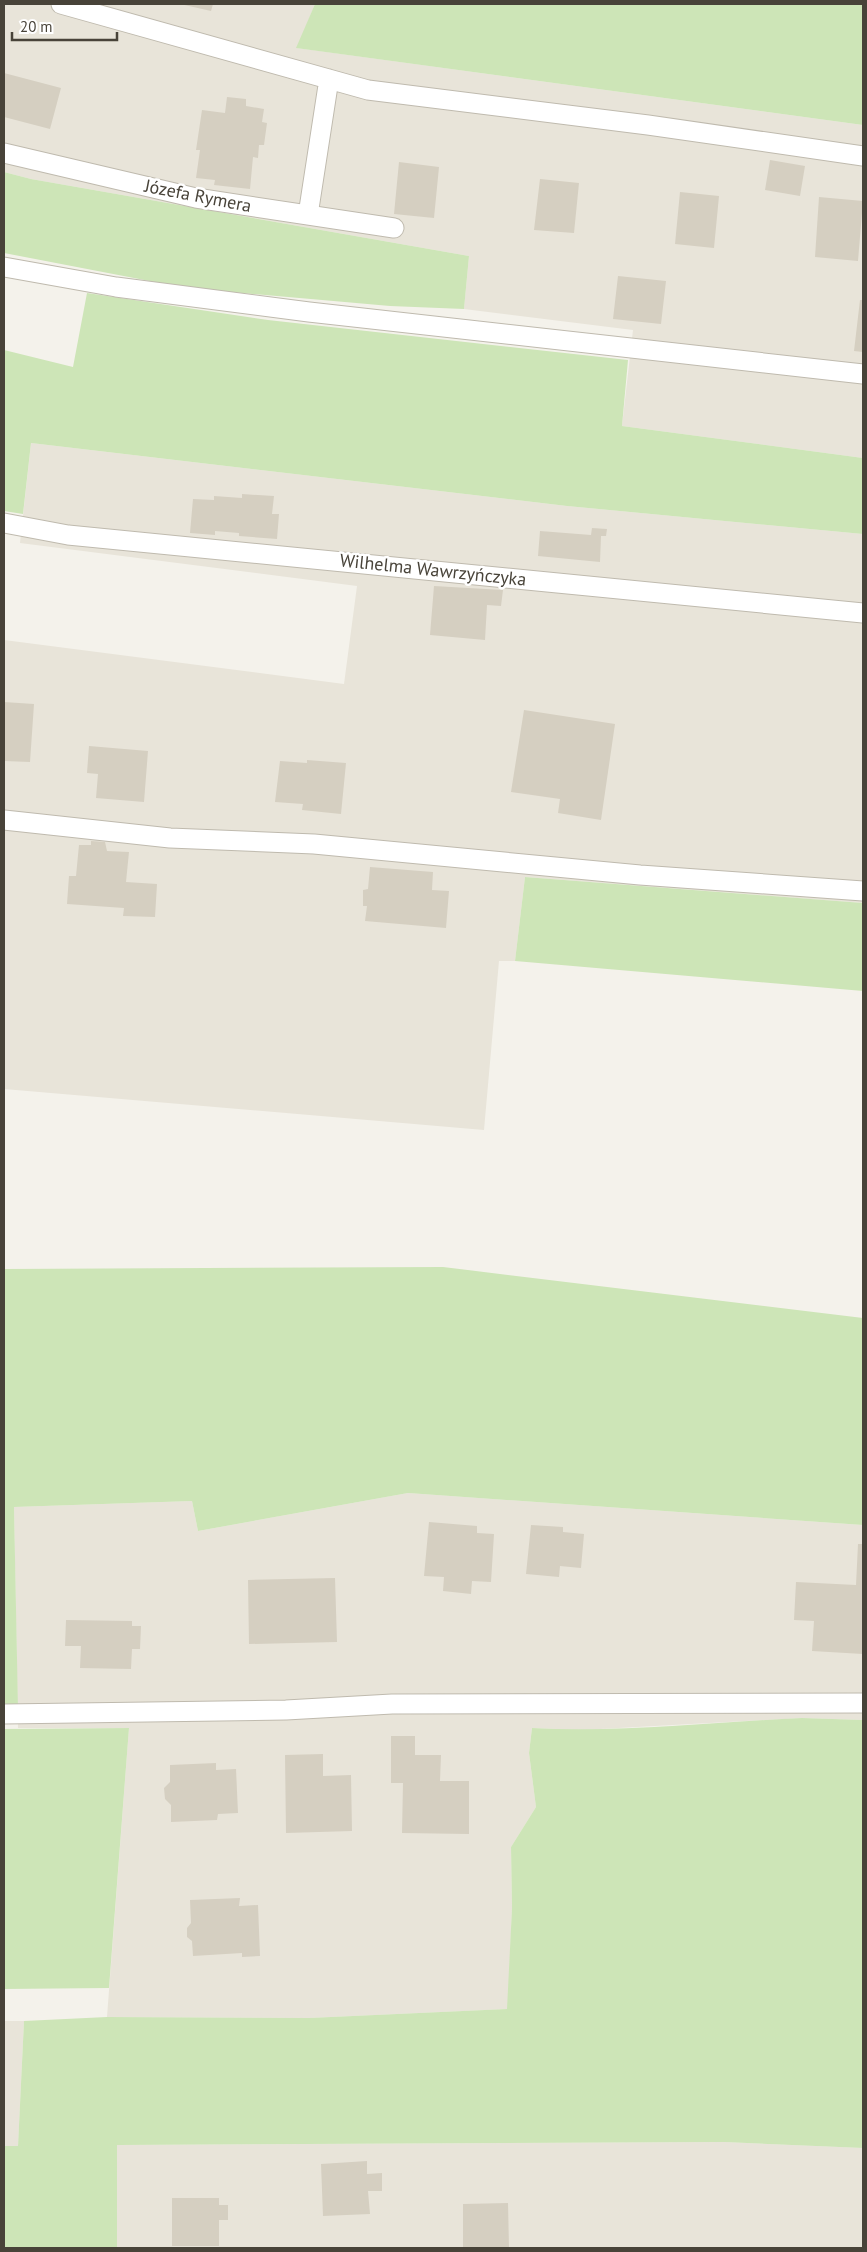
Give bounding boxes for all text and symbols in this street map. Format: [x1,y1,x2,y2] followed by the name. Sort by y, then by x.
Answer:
[12,10,118,42] scale bar
[20,17,53,36] text: 20 m
[142,174,253,217] street label: Józefa Rymera
[339,548,527,591] street label: Wilhelma Wawrzyńczyka

